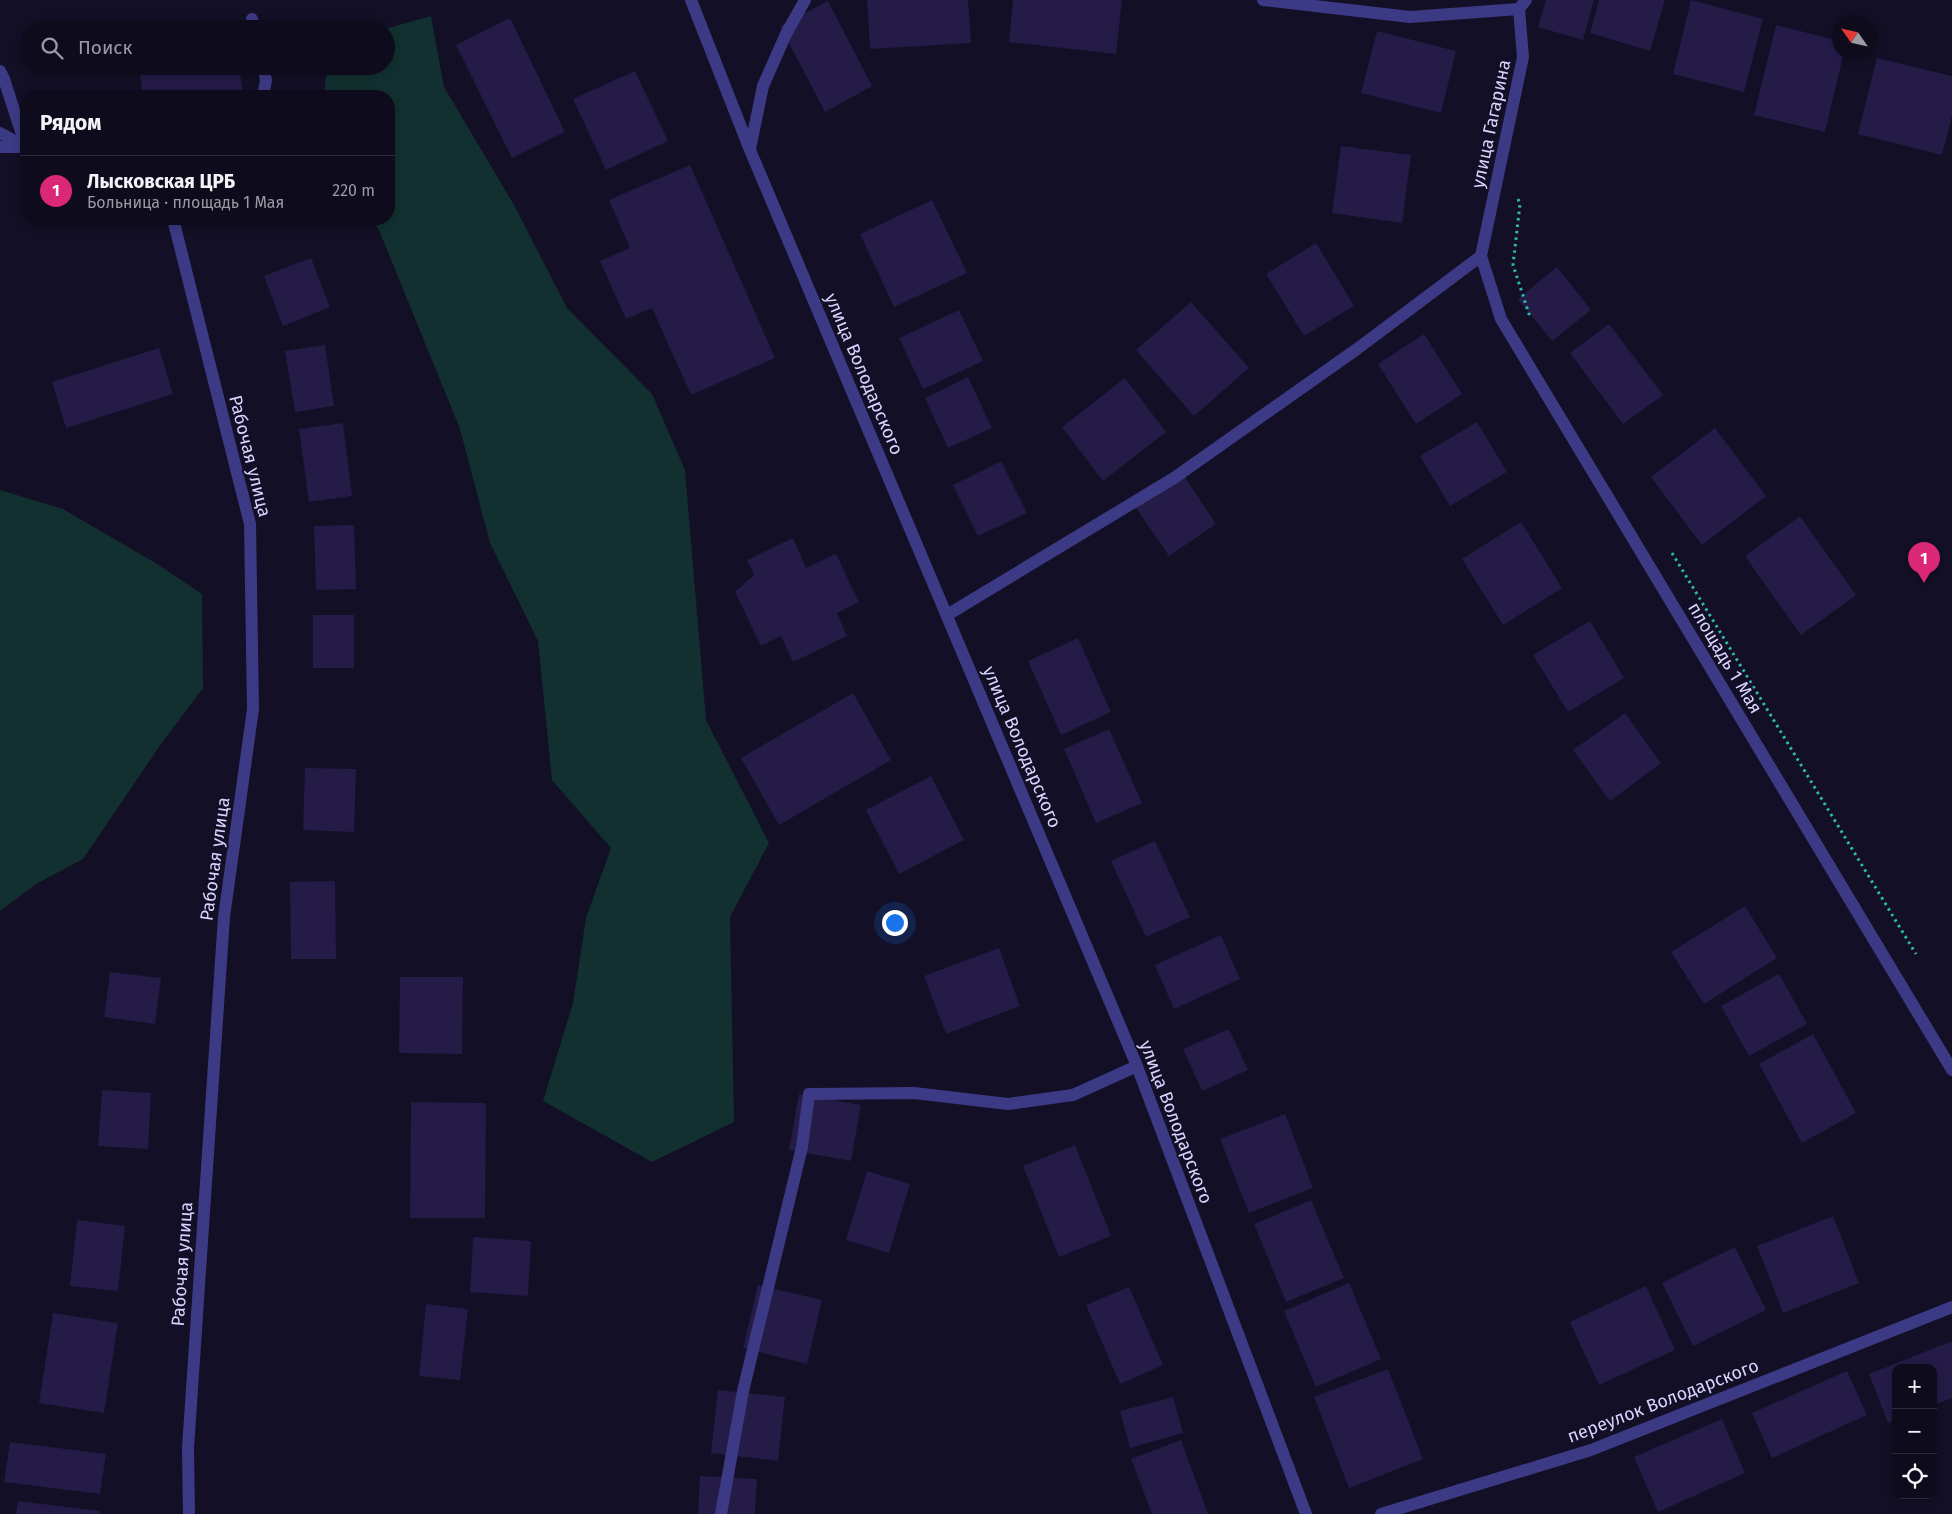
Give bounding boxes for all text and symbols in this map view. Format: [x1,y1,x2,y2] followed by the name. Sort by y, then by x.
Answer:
[1832,15,1877,60] north arrow
[20,20,395,75] search box
[38,34,66,62] icon: search
[78,36,132,59] text: Поиск
[1467,58,1515,190] street label: улица Гагарина
[40,110,101,136] text: Рядом
[87,170,235,193] text: Лысковская ЦРБ
[52,181,60,200] text: 1
[332,181,375,200] text: 220 m
[87,193,284,212] text: Больница · площадь 1 Мая
[820,290,908,458] street label: улица Володарского
[224,393,276,519] street label: Рабочая улица
[1908,542,1940,583] pin: 1
[1683,598,1767,718] street label: площадь 1 Мая
[978,663,1066,831] street label: улица Володарского
[195,796,235,922] street label: Рабочая улица
[882,910,908,936] your location
[1135,1037,1217,1207] street label: улица Володарского
[167,1201,197,1327] street label: Рабочая улица
[1564,1354,1762,1448] street label: переулок Володарского
[1892,1364,1937,1499] map controls
[1892,1364,1937,1409] button: +
[1892,1409,1937,1454] button: −
[1892,1454,1937,1499] button: locate

